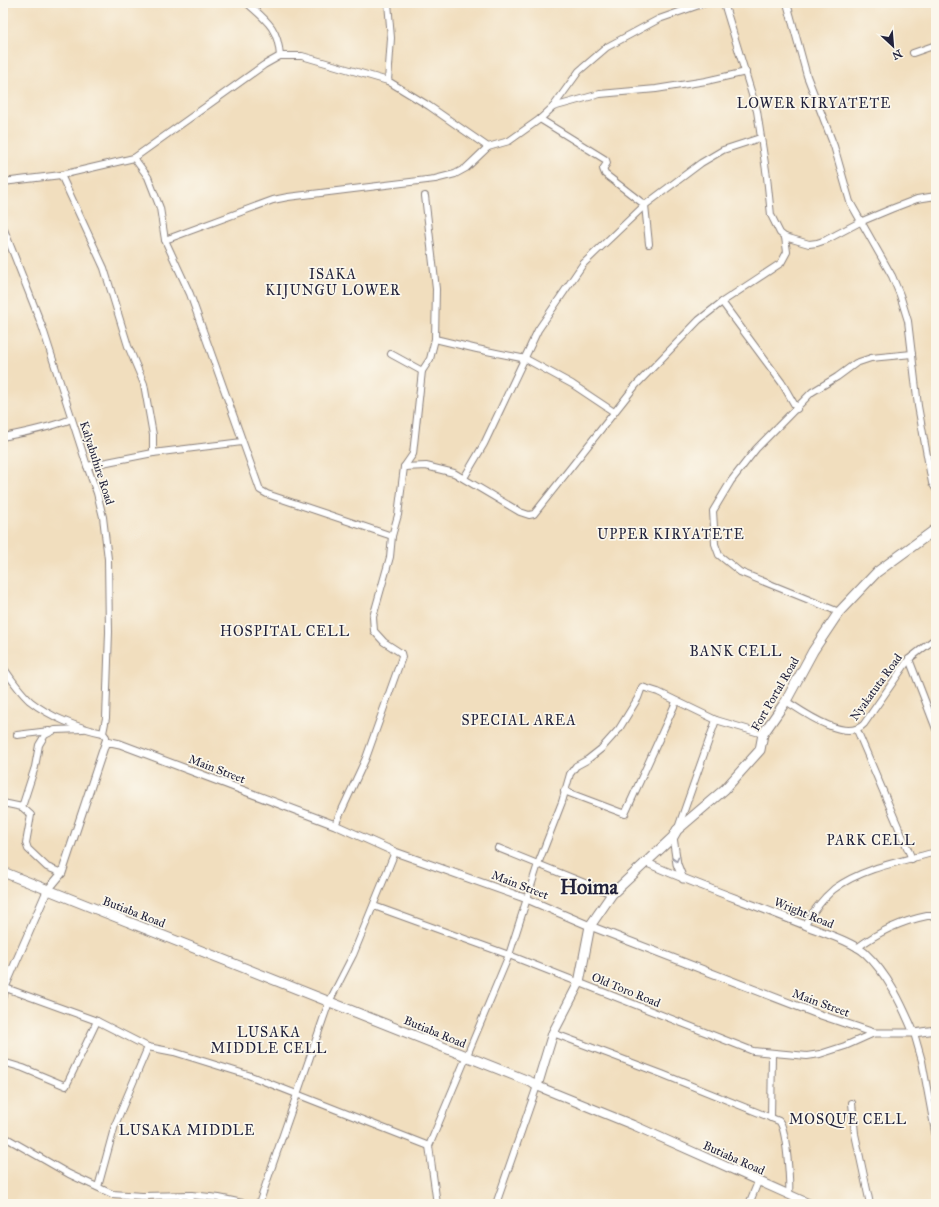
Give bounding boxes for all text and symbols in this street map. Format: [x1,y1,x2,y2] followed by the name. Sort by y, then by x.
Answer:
[873,26,913,66] north arrow
[890,47,904,63] text: N
[737,95,891,112] district label: LOWER KIRYATETE
[265,266,401,300] district label: ISAKA KIJUNGU LOWER
[77,419,117,507] street label: Kalyabuhire Road
[597,526,745,543] district label: UPPER KIRYATETE
[220,623,350,640] district label: HOSPITAL CELL
[690,643,782,660] district label: BANK CELL
[847,651,905,723] street label: Nyakatuta Road
[748,655,802,733] street label: Fort Portal Road
[461,712,577,729] district label: SPECIAL AREA
[187,752,248,786] street label: Main Street
[826,832,916,849] district label: PARK CELL
[671,855,680,862] one-way arrow
[490,868,551,902] street label: Main Street
[560,875,619,899] district label: Hoima
[101,894,167,930] street label: Butiaba Road
[772,895,836,932] street label: Wright Road
[590,970,662,1010] street label: Old Toro Road
[791,986,852,1020] street label: Main Street
[402,1013,468,1051] street label: Butiaba Road
[211,1024,327,1057] district label: LUSAKA MIDDLE CELL
[789,1111,907,1128] district label: MOSQUE CELL
[119,1122,255,1139] district label: LUSAKA MIDDLE
[701,1138,767,1178] street label: Butiaba Road

